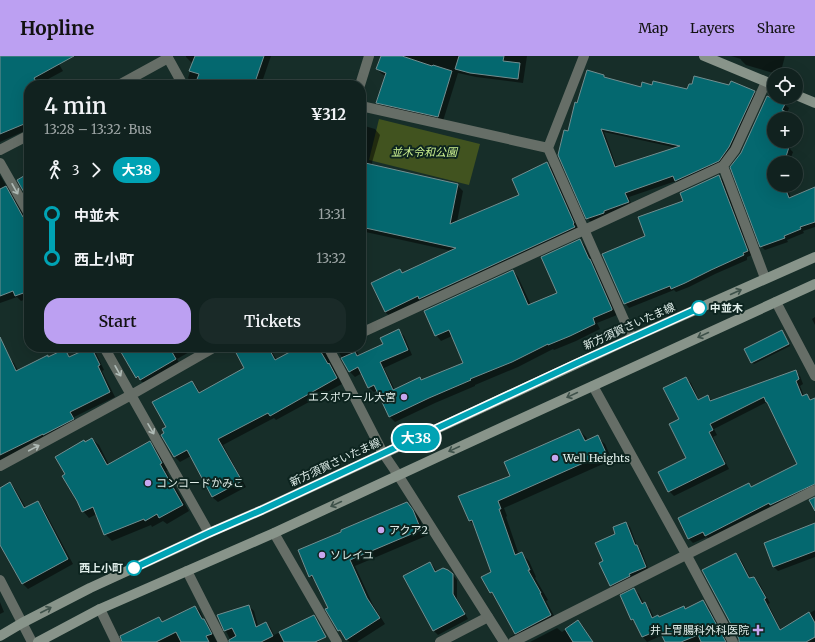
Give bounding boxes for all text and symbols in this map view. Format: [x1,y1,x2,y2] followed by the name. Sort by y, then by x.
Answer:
[20,16,94,40] text: Hopline
[638,19,668,37] text: Map
[690,19,735,37] text: Layers
[757,19,795,37] text: Share
[767,68,803,192] map controls
[767,68,803,104] button: locate
[44,92,107,120] text: 4 min
[311,105,346,124] text: ¥312
[767,112,803,148] button: +
[44,121,152,138] text: 13:28 – 13:32 · Bus
[391,145,459,159] park label: 並木令和公園
[767,156,803,192] button: −
[44,159,66,181] icon: walk
[85,159,107,181] icon: forward
[121,161,152,179] text: 大38
[72,162,79,179] text: 3
[11,183,19,195] one-way arrow
[74,206,119,225] text: 中並木
[318,206,346,223] text: 13:31
[74,250,134,269] text: 西上小町
[316,250,346,267] text: 13:32
[729,287,741,295] one-way arrow
[44,298,191,344] button: Start
[199,298,346,344] button: Tickets
[581,300,677,352] street label: 新方須賀さいたま線
[691,300,707,316] marker: 中並木
[710,301,743,315] place label: 中並木
[697,332,709,339] one-way arrow
[114,365,122,377] one-way arrow
[308,390,396,404] place label: エスポワール大宮
[399,392,409,402] marker: エスポワール大宮
[566,392,578,399] one-way arrow
[147,423,155,435] one-way arrow
[393,425,439,451] line badge: 大38
[401,429,431,447] text: 大38
[287,435,383,489] street label: 新方須賀さいたま線
[28,443,40,451] one-way arrow
[448,446,460,453] one-way arrow
[562,451,630,465] place label: Well Heights
[550,453,560,463] marker: Well Heights
[156,476,244,490] place label: コンコードかみこ
[143,478,153,488] marker: コンコードかみこ
[330,501,342,508] one-way arrow
[389,523,428,537] place label: アクア2
[376,525,386,535] marker: アクア2
[330,548,374,562] place label: ソレイユ
[317,550,327,560] marker: ソレイユ
[126,560,142,576] marker: 西上小町
[79,561,123,575] place label: 西上小町
[40,606,52,613] one-way arrow
[650,623,749,637] place label: 井上胃腸科外科医院
[752,624,764,636] marker: 井上胃腸科外科医院

